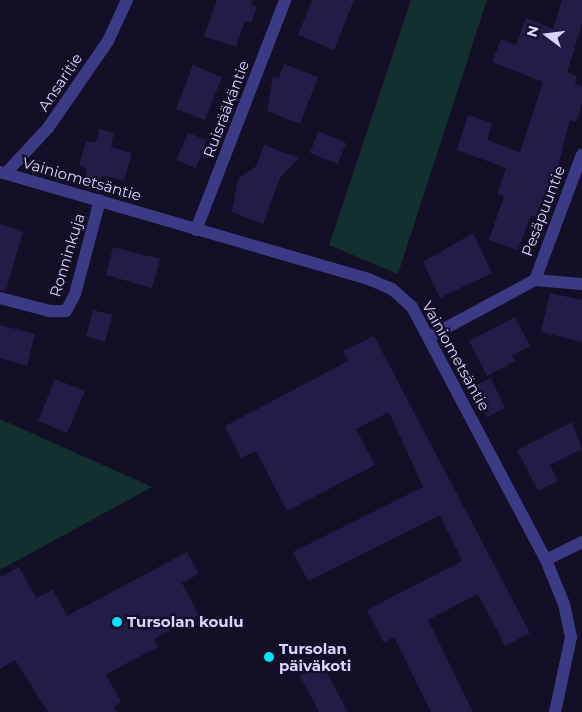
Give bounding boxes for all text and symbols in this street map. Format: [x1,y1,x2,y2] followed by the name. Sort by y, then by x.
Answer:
[522,10,572,60] north arrow
[522,23,543,39] text: N
[34,50,86,114] street label: Ansaritie
[199,58,253,160] street label: Ruisrääkäntie
[21,153,143,205] street label: Vainiometsäntie
[517,163,569,259] street label: Pesäpuuntie
[46,211,88,299] street label: Ronninkuja
[418,298,494,414] street label: Vainiometsäntie
[127,613,243,631] place label: Tursolan koulu
[111,616,123,628] marker: Tursolan koulu
[279,639,351,674] place label: Tursolan päiväkoti
[263,651,275,663] marker: Tursolan päiväkoti

